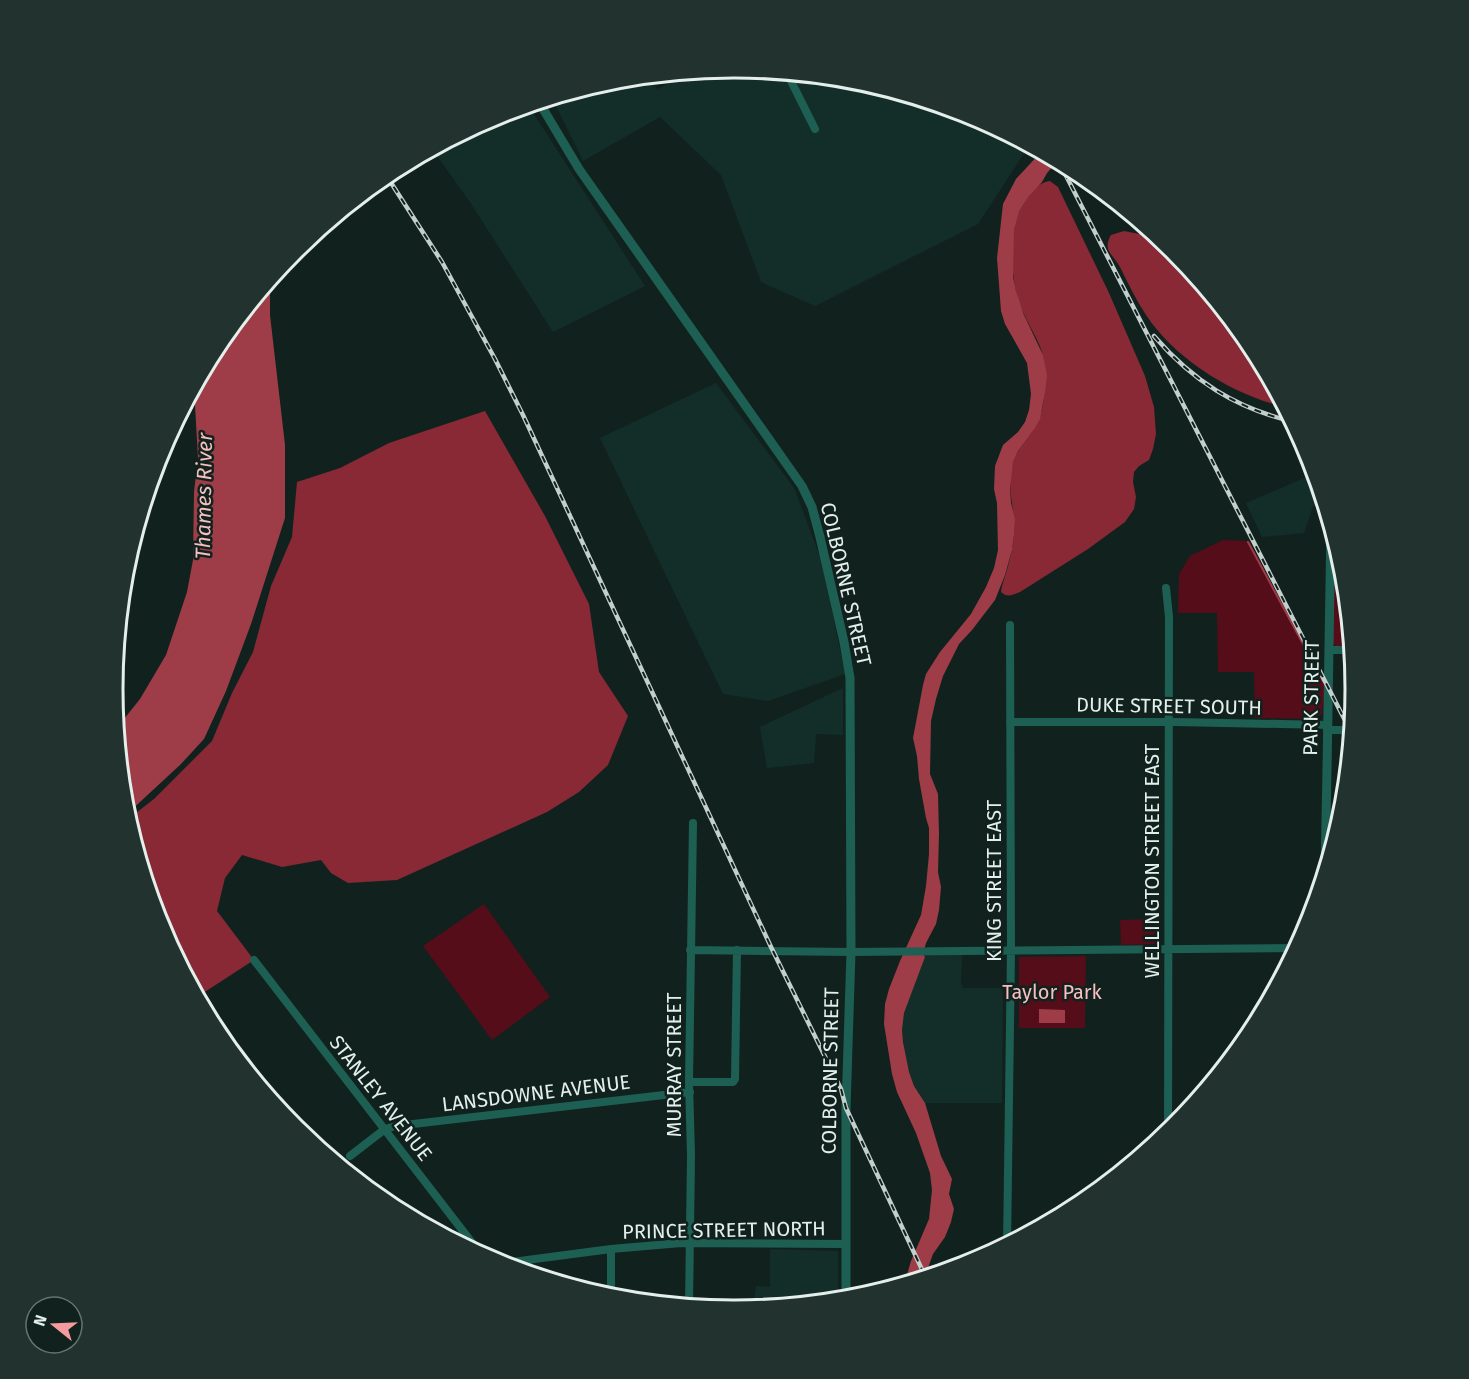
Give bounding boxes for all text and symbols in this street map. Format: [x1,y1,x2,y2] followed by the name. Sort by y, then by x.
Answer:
[190,432,218,559] water label: Thames River
[816,500,877,669] street label: COLBORNE STREET
[1298,639,1324,756] street label: PARK STREET
[1076,692,1262,720] street label: DUKE STREET SOUTH
[1140,743,1164,978] street label: WELLINGTON STREET EAST
[982,799,1006,962] street label: KING STREET EAST
[1002,980,1103,1004] park label: Taylor Park
[817,987,843,1155] street label: COLBORNE STREET
[662,992,686,1137] street label: MURRAY STREET
[325,1031,437,1165] street label: STANLEY AVENUE
[441,1070,631,1116] street label: LANSDOWNE AVENUE
[622,1216,826,1244] street label: PRINCE STREET NORTH
[24,1295,84,1355] north arrow
[30,1313,51,1328] text: N

